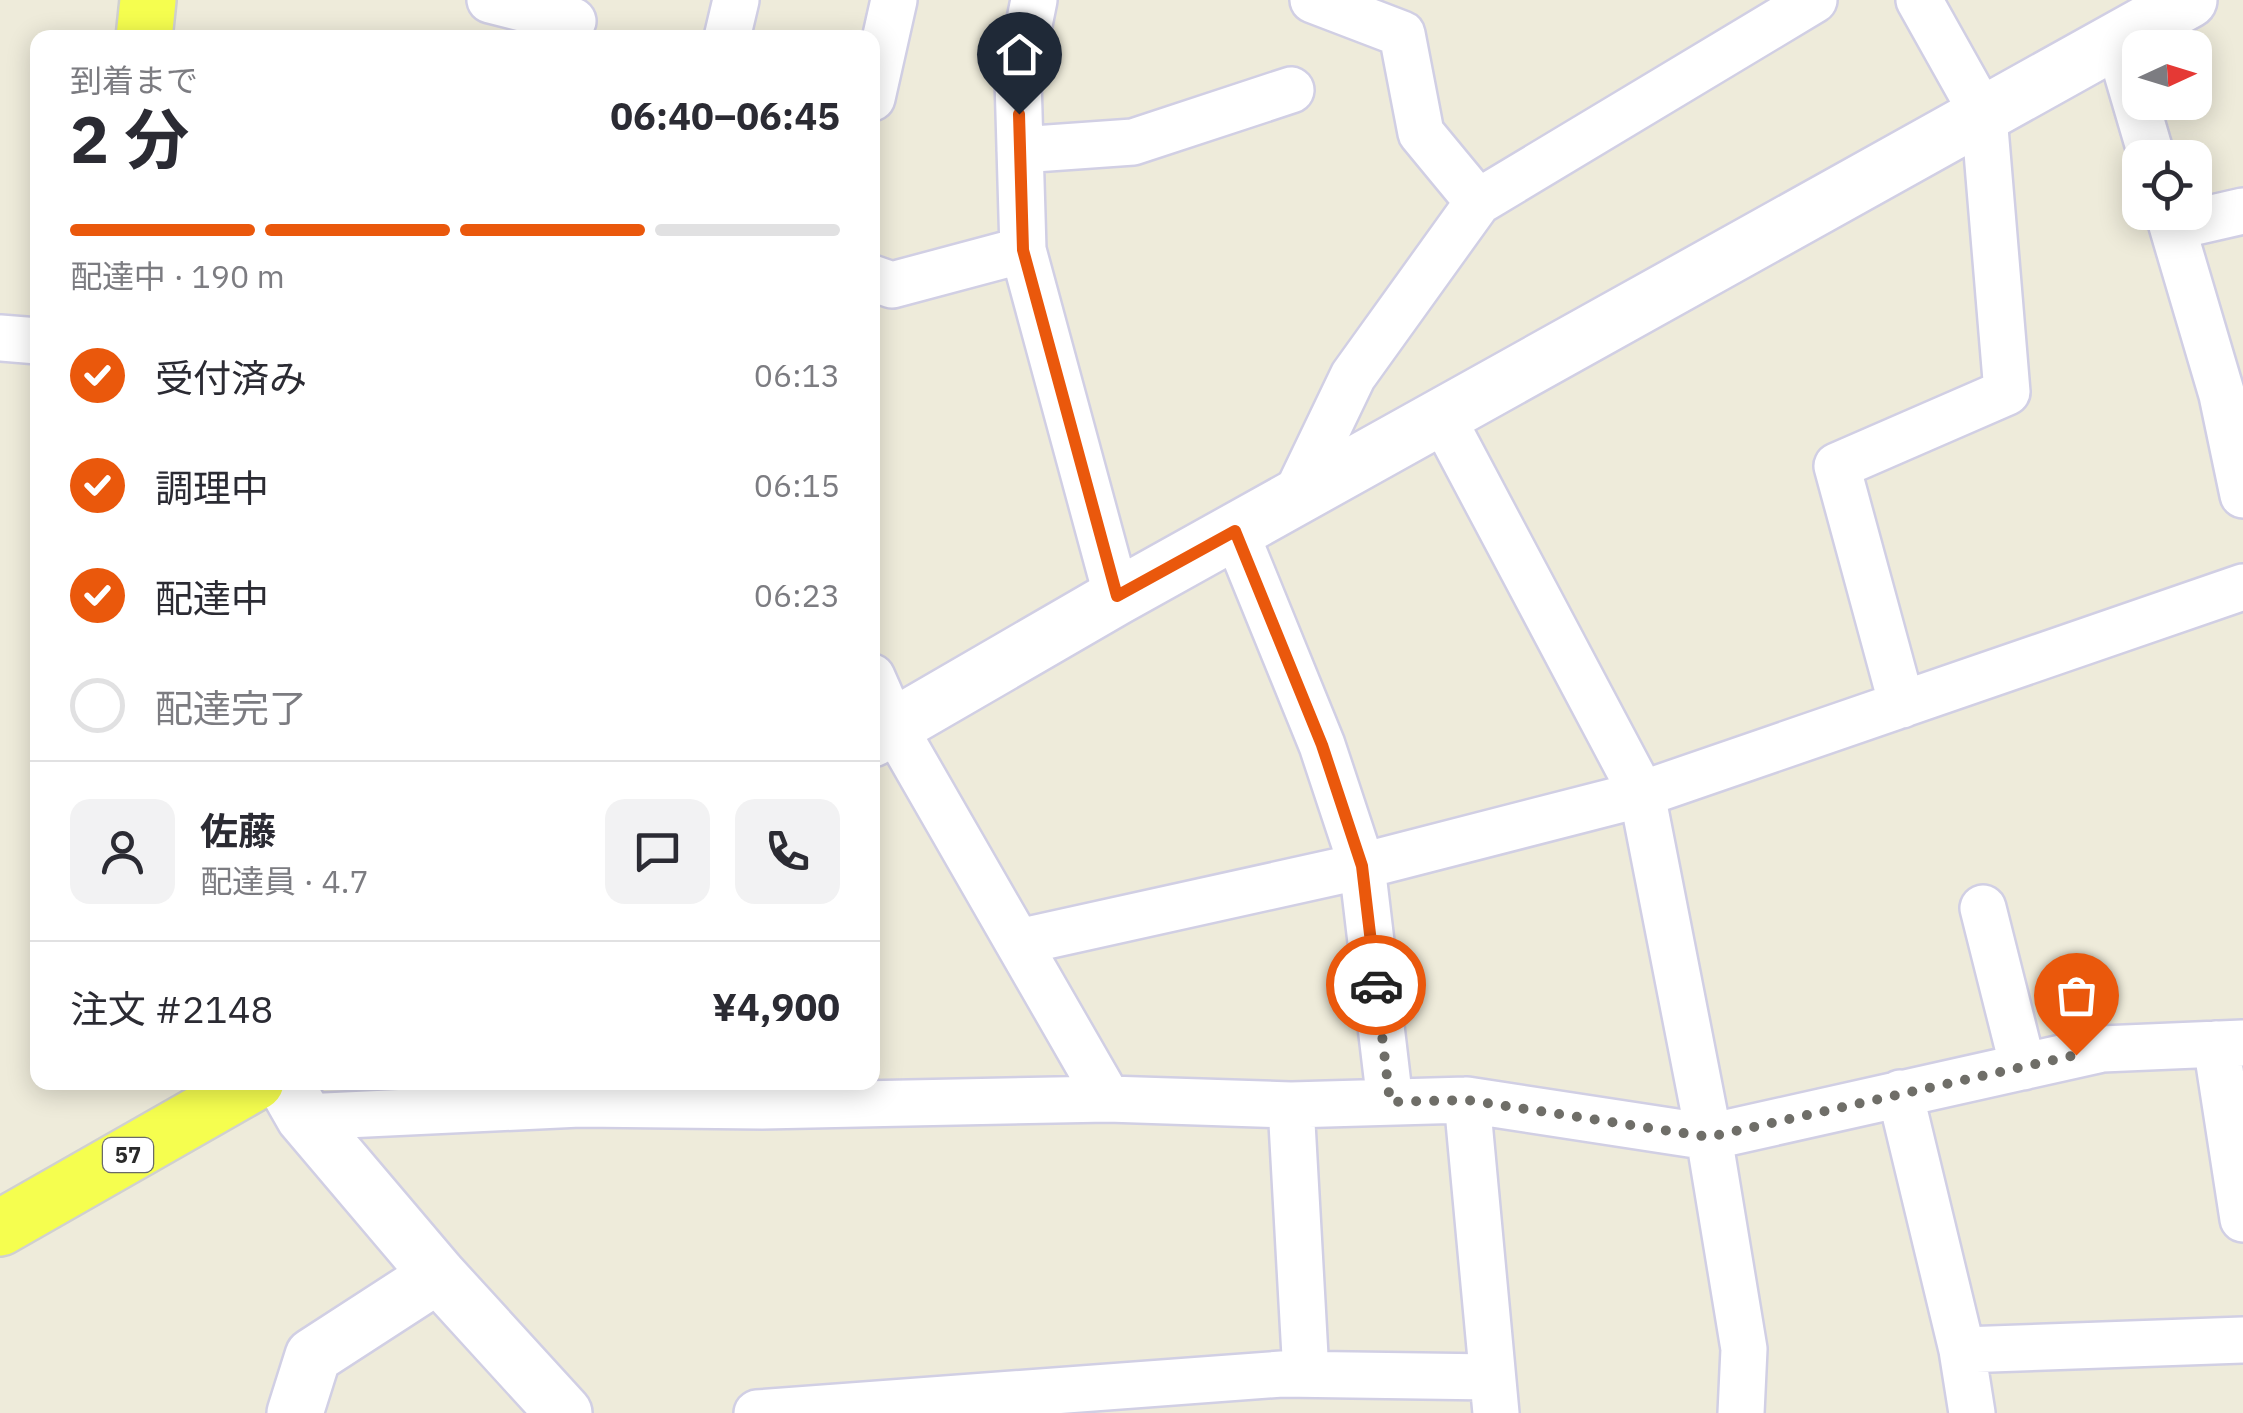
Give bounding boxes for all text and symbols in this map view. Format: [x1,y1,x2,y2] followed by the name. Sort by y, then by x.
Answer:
[977,12,1062,115] pin
[992,27,1047,82] icon: home
[2122,30,2212,120] north arrow
[2122,30,2212,230] map controls
[70,59,198,101] text: 到着まで
[610,91,840,140] text: 06:40–06:45
[70,96,189,181] text: 2 分
[2122,140,2212,230] button: locate
[70,255,285,297] text: 配達中 · 190 m
[70,348,125,403] icon: check
[155,353,307,402] text: 受付済み
[754,354,840,396] text: 06:13
[70,458,125,513] icon: check
[155,463,269,512] text: 調理中
[754,464,840,506] text: 06:15
[70,568,125,623] icon: check
[155,573,269,622] text: 配達中
[754,574,840,616] text: 06:23
[155,683,307,732] text: 配達完了
[70,799,175,904] button: person
[605,799,710,904] button: chat
[735,799,840,904] button: phone
[200,806,276,855] text: 佐藤
[200,860,369,902] text: 配達員 · 4.7
[1326,935,1426,1035] courier
[2034,953,2119,1056] pin
[1349,958,1404,1013] icon: car
[2049,968,2104,1023] icon: bag
[712,982,840,1031] text: ¥4,900
[70,984,273,1033] text: 注文 #2148
[103,1138,153,1172] road number: 57

